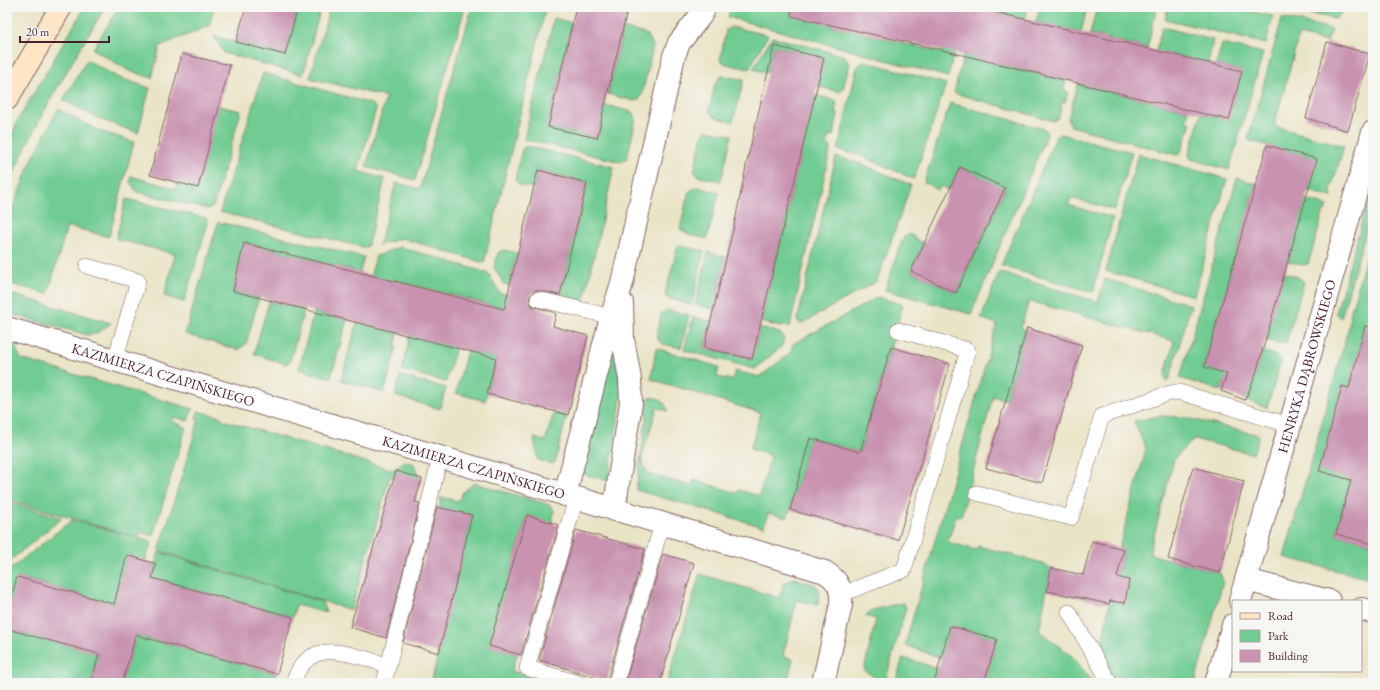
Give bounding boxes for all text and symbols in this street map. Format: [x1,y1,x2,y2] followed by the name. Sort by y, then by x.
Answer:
[20,18,109,44] scale bar
[26,24,50,40] text: 20 m
[1273,277,1340,455] street label: HENRYKA DĄBROWSKIEGO
[70,339,257,410] street label: KAZIMIERZA CZAPIŃSKIEGO
[380,431,568,503] street label: KAZIMIERZA CZAPIŃSKIEGO
[1232,600,1362,672] legend
[1268,608,1294,624] text: Road
[1268,628,1289,644] text: Park
[1268,648,1309,664] text: Building

